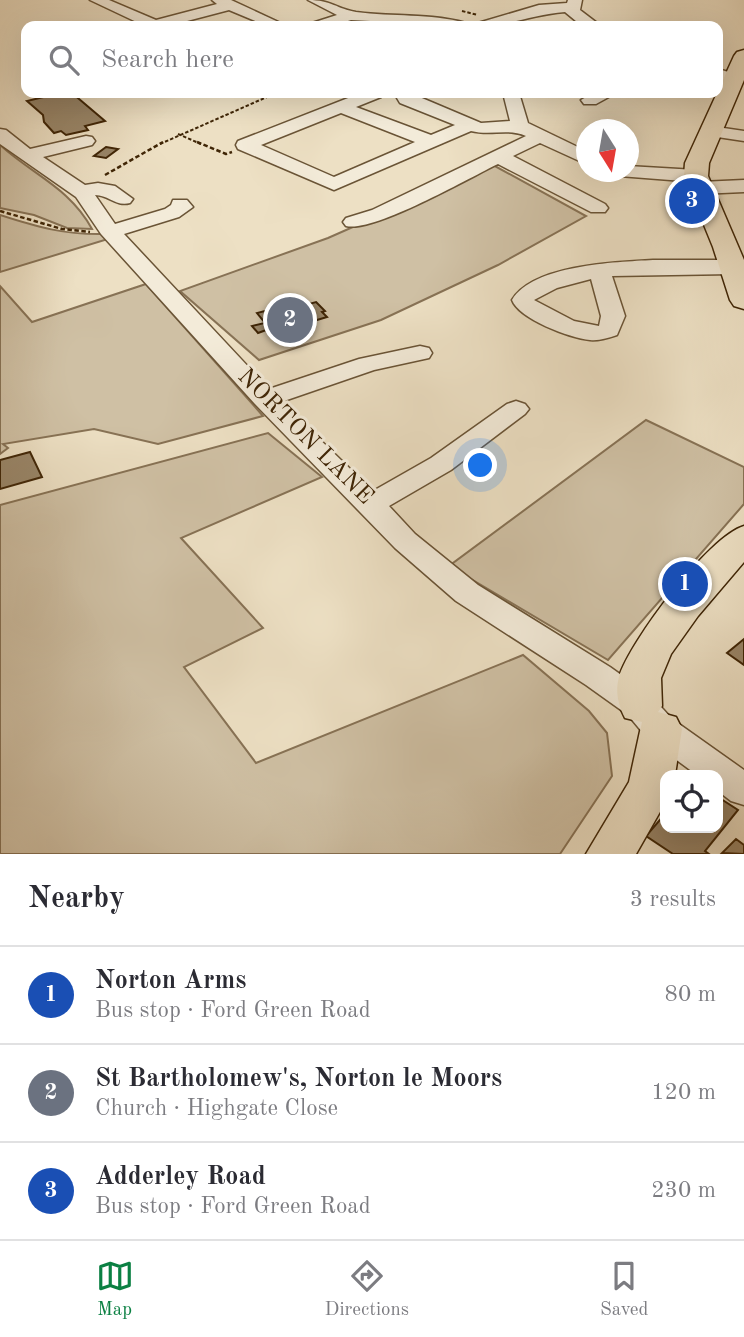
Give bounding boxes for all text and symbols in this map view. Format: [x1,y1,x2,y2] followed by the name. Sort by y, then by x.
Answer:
[21,21,723,98] search box
[45,41,83,79] icon: search
[101,47,234,73] text: Search here
[576,119,639,182] north arrow
[669,175,715,227] pin: 3
[267,294,313,346] pin: 2
[232,364,378,510] street label: NORTON LANE
[463,448,497,482] your location
[662,558,708,610] pin: 1
[660,770,723,833] map controls
[660,770,723,833] button: locate
[28,884,125,914] text: Nearby
[630,888,716,911] text: 3 results
[95,968,246,994] text: Norton Arms
[44,983,58,1006] text: 1
[665,983,716,1006] text: 80 m
[95,999,371,1022] text: Bus stop · Ford Green Road
[95,1066,502,1092] text: St Bartholomew's, Norton le Moors
[44,1081,58,1104] text: 2
[651,1081,716,1104] text: 120 m
[95,1097,338,1120] text: Church · Highgate Close
[95,1164,266,1190] text: Adderley Road
[44,1179,58,1202] text: 3
[651,1179,716,1202] text: 230 m
[95,1195,371,1218] text: Bus stop · Ford Green Road
[96,1257,134,1322] tab: Map
[325,1257,409,1322] tab: Directions
[600,1257,648,1322] tab: Saved

